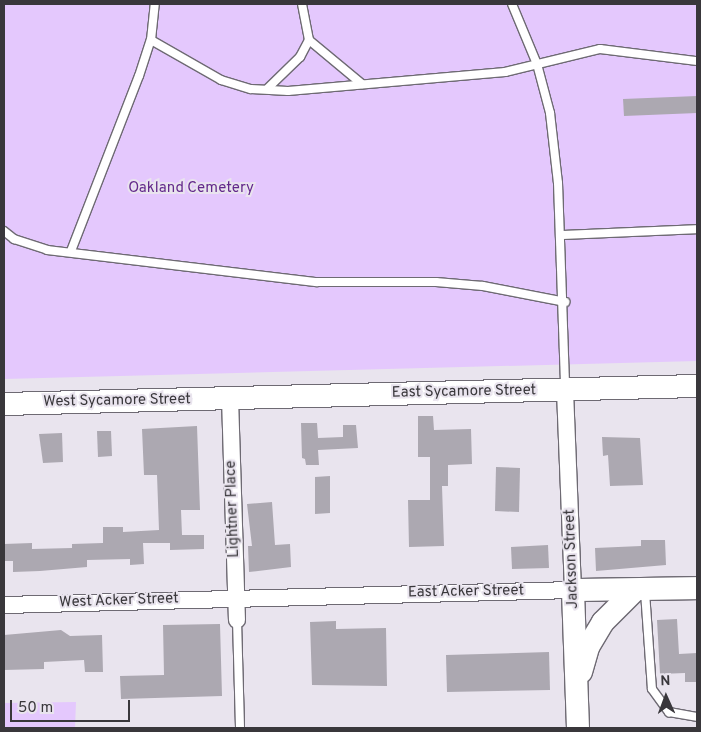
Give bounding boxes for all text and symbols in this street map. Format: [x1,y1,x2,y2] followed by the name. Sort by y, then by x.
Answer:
[128,180,254,198] park label: Oakland Cemetery
[392,382,536,402] street label: East Sycamore Street
[43,391,191,411] street label: West Sycamore Street
[222,460,244,558] street label: Lightner Place
[561,509,583,609] street label: Jackson Street
[407,582,525,602] street label: East Acker Street
[59,590,179,612] street label: West Acker Street
[641,672,691,722] north arrow
[660,673,671,690] text: N
[12,690,132,722] scale bar
[18,699,53,718] text: 50 m

